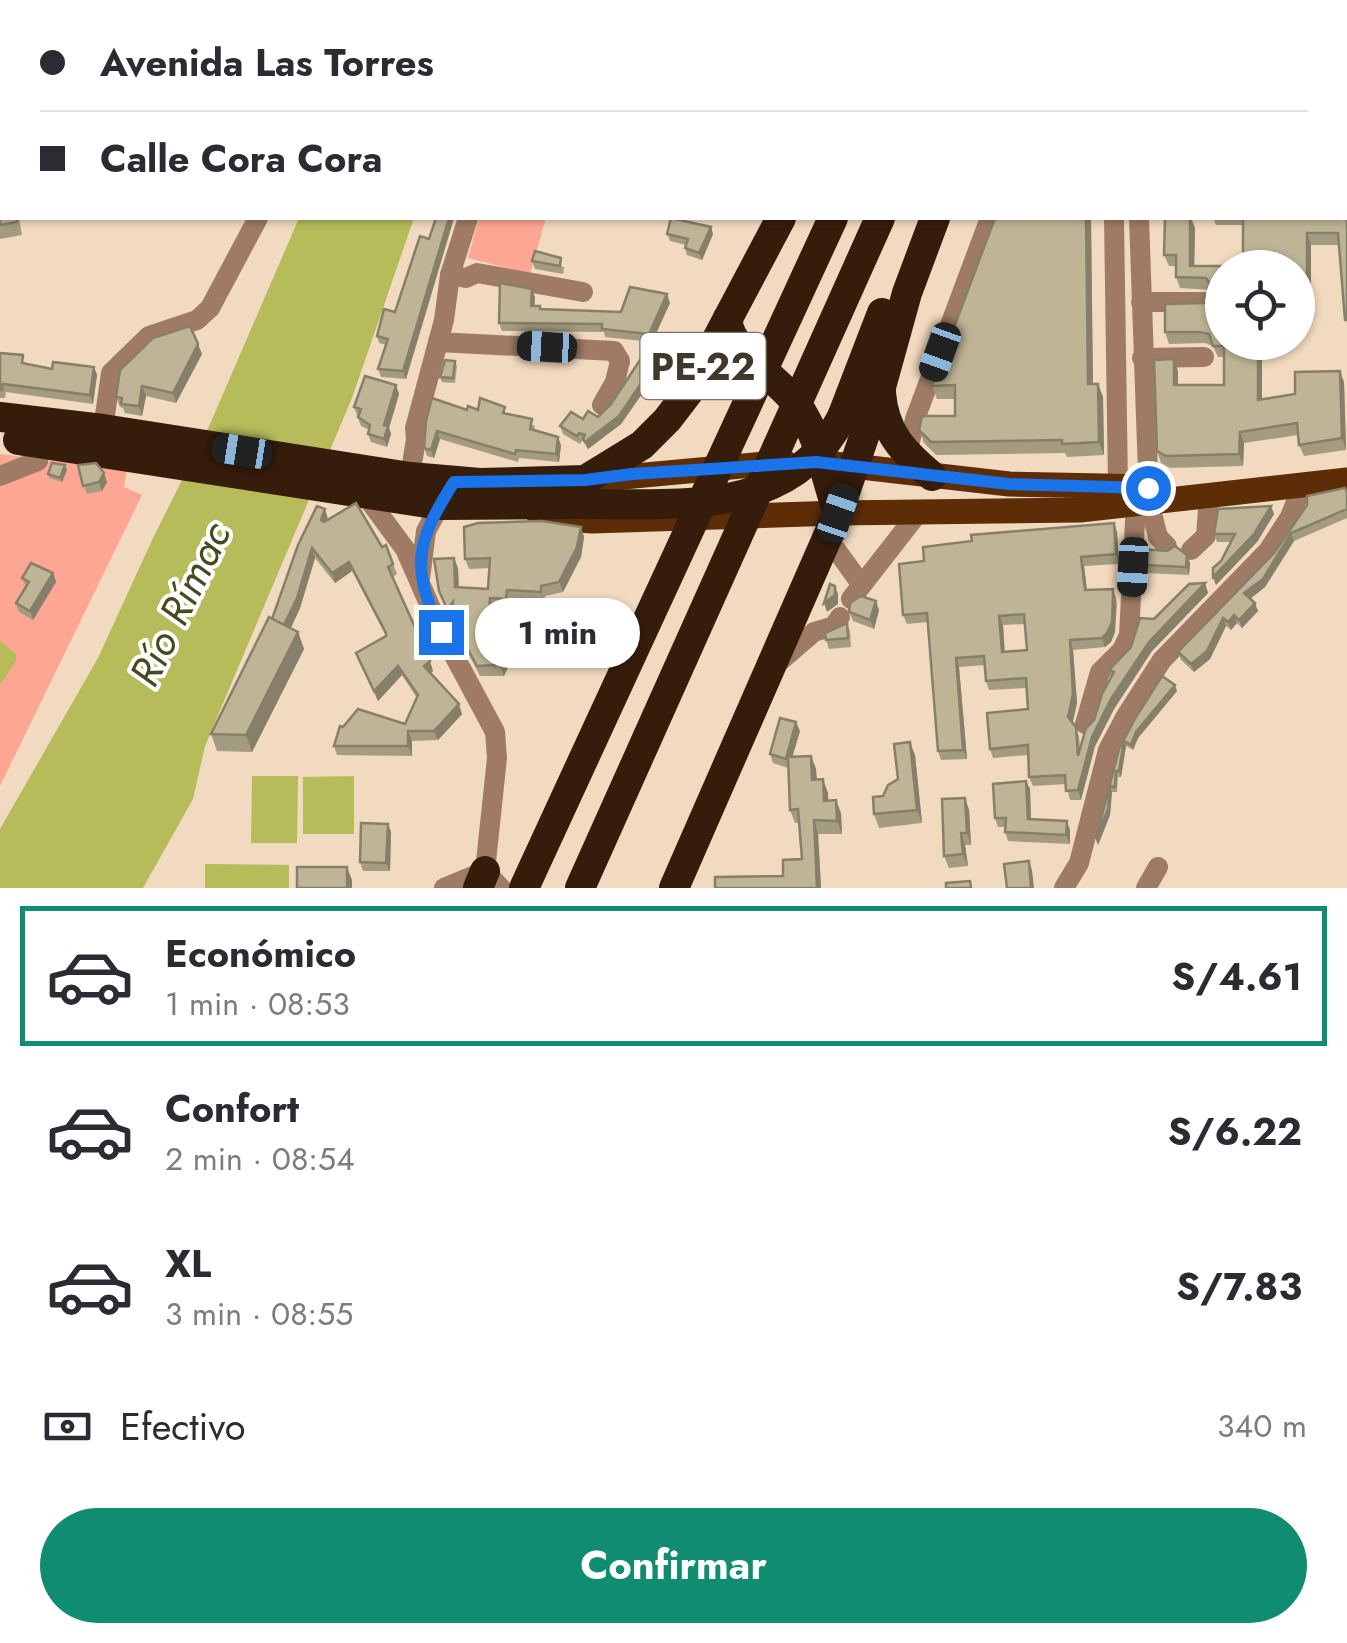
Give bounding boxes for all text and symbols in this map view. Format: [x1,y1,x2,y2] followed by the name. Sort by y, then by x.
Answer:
[100,35,434,90] text: Avenida Las Torres
[100,131,383,186] text: Calle Cora Cora
[1205,250,1315,360] map controls
[1205,250,1315,360] button: locate
[916,319,964,385] car
[516,330,578,364] car
[640,333,766,399] road number: PE-22
[210,431,274,471] car
[1126,466,1171,511] route start
[814,480,862,546] car
[114,511,246,697] water label: Río Rímac
[1116,536,1150,598] car
[476,597,641,667] callout: 1 min
[419,610,464,655] route end
[518,610,597,656] text: 1 min
[165,926,356,981] text: Económico
[45,931,135,1021] icon: car
[1172,949,1302,1004] text: S/4.61
[165,981,350,1027] text: 1 min · 08:53
[165,1081,299,1136] text: Confort
[45,1086,135,1176] icon: car
[1168,1104,1302,1159] text: S/6.22
[165,1136,355,1182] text: 2 min · 08:54
[165,1236,211,1291] text: XL
[45,1241,135,1331] icon: car
[1176,1259,1302,1314] text: S/7.83
[165,1291,353,1337] text: 3 min · 08:55
[40,1399,95,1454] icon: cash
[120,1399,245,1454] text: Efectivo
[1217,1403,1307,1449] text: 340 m
[40,1508,1307,1623] button: Confirmar

